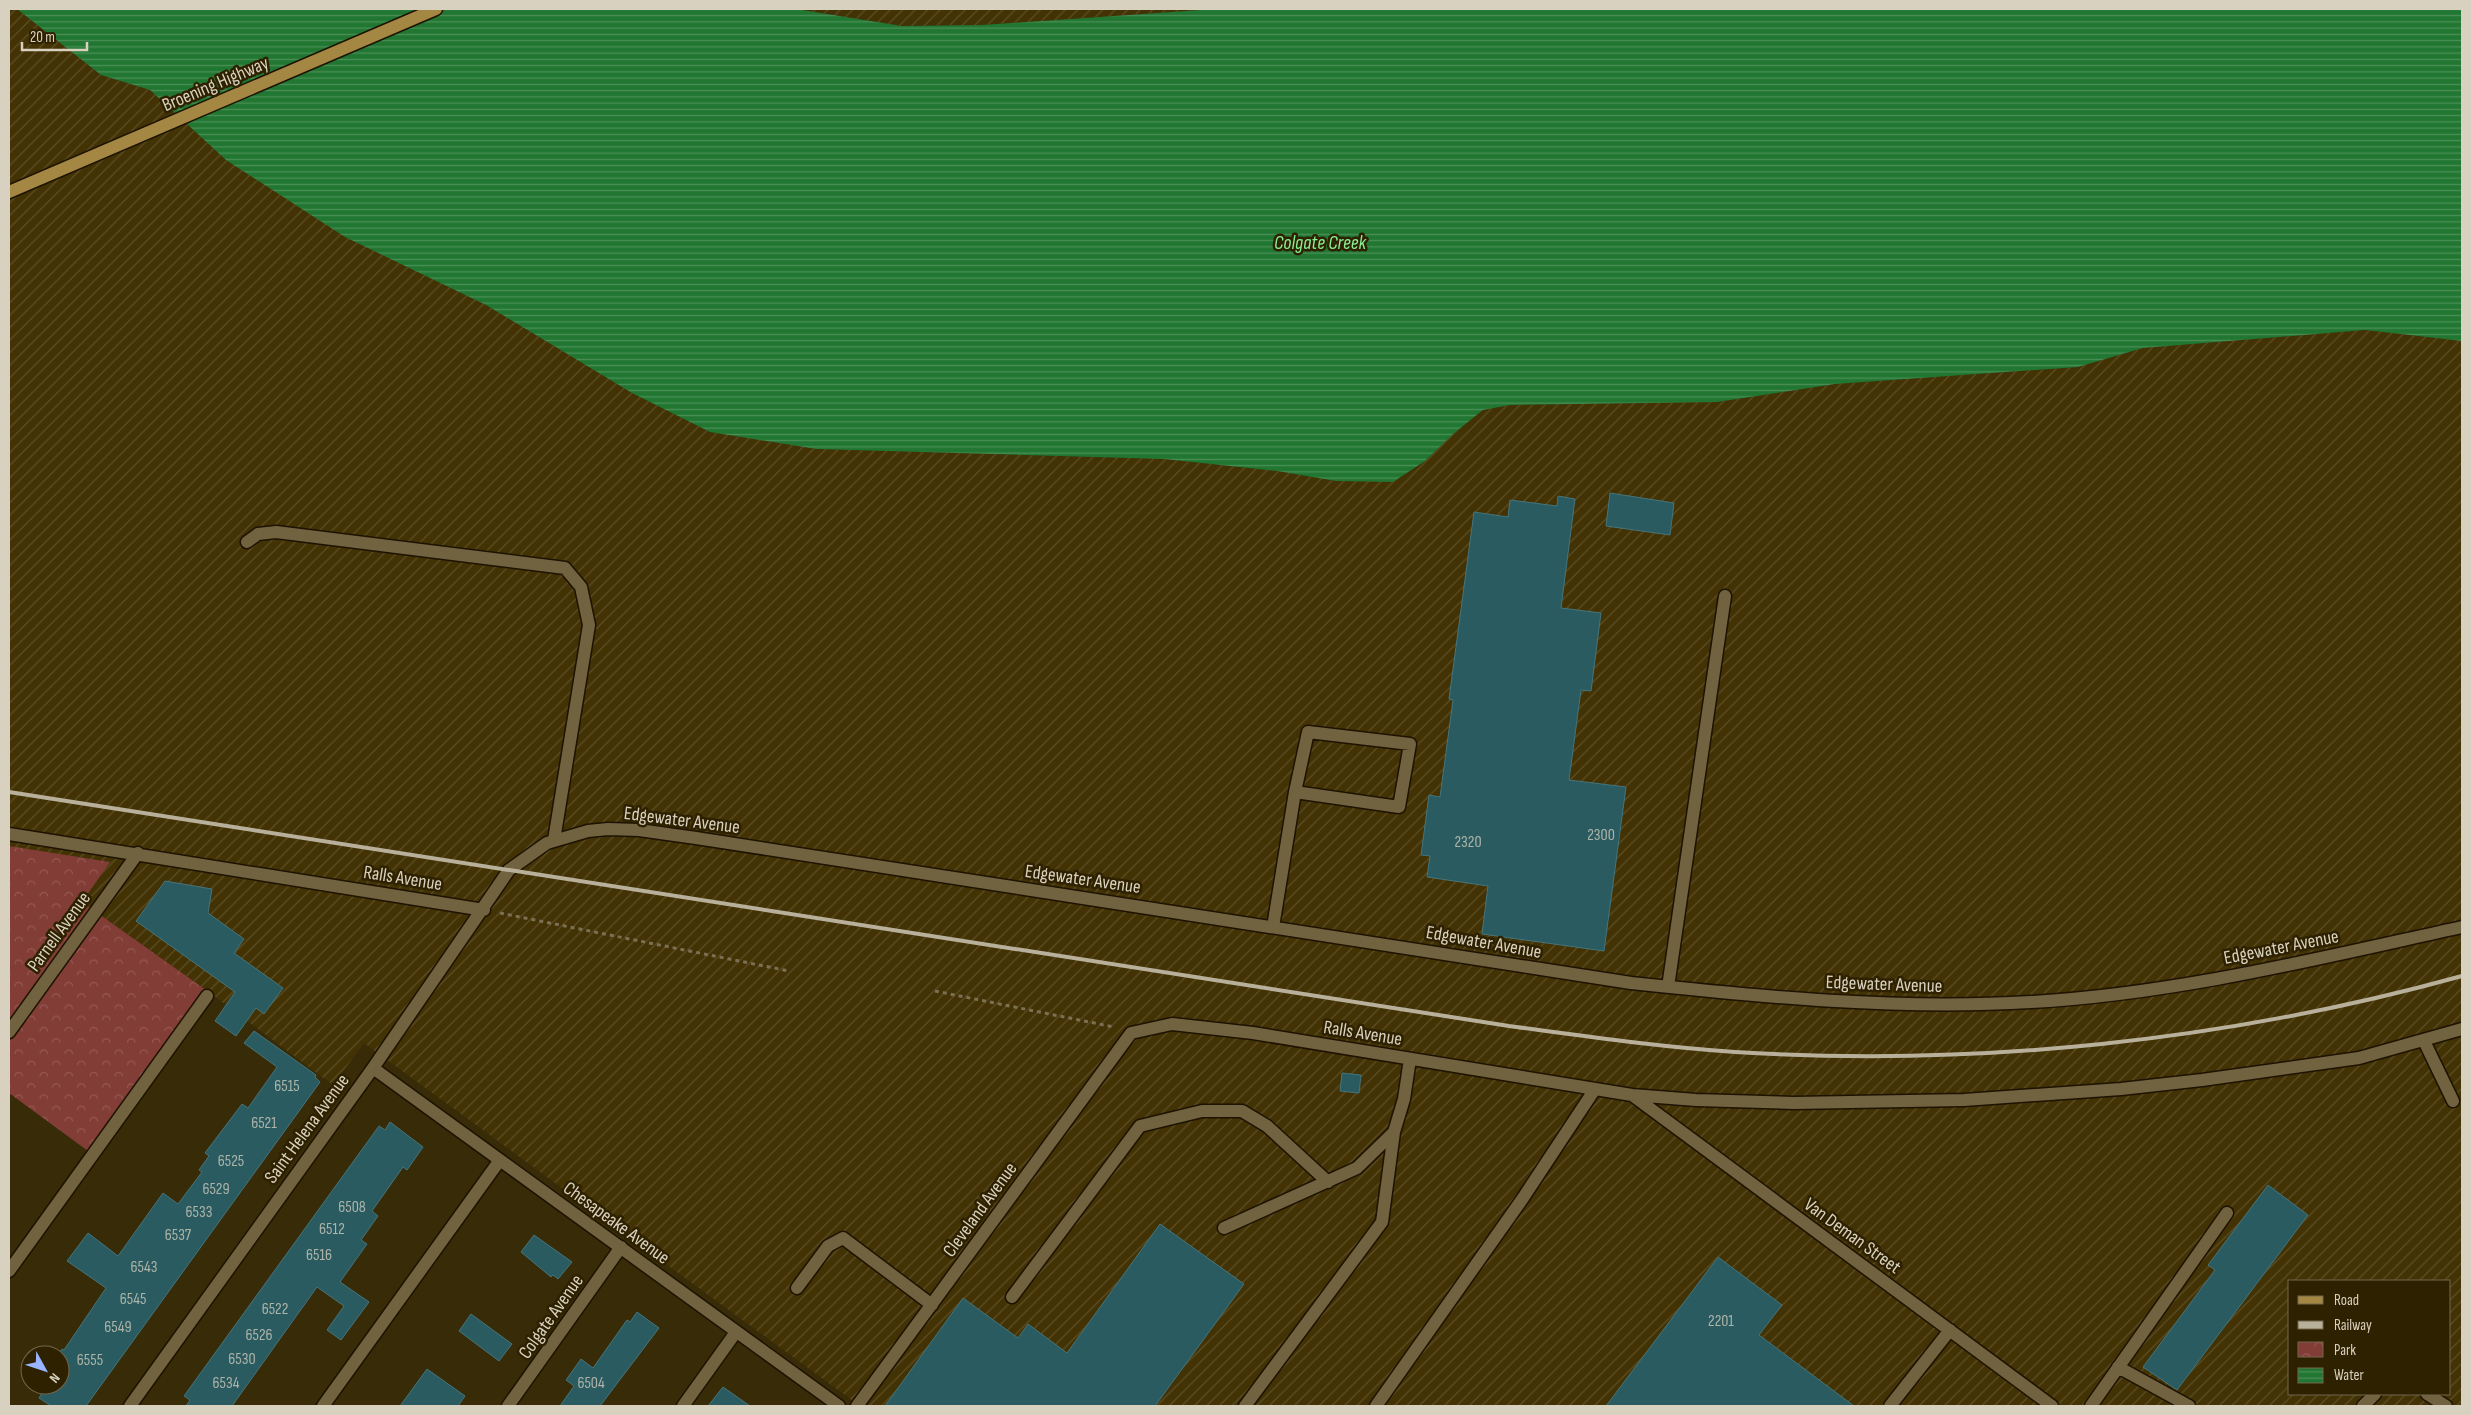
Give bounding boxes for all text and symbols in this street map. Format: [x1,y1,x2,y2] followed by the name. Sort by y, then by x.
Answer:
[22,20,88,52] scale bar
[30,28,55,47] text: 20 m
[159,51,273,117] street label: Broening Highway
[1274,231,1367,255] water label: Colgate Creek
[623,802,741,839] street label: Edgewater Avenue
[1587,826,1615,845] house number: 2300
[1454,833,1482,852] house number: 2320
[1023,860,1142,899] street label: Edgewater Avenue
[362,861,444,896] street label: Ralls Avenue
[23,888,96,976] street label: Parnell Avenue
[1424,921,1543,964] street label: Edgewater Avenue
[2222,925,2341,970] street label: Edgewater Avenue
[1825,971,1943,998] street label: Edgewater Avenue
[1322,1016,1404,1051] street label: Ralls Avenue
[260,1070,355,1188] street label: Saint Helena Avenue
[274,1077,300,1096] house number: 6515
[251,1114,277,1133] house number: 6521
[218,1152,244,1171] house number: 6525
[938,1158,1022,1262] street label: Cleveland Avenue
[558,1177,674,1270] street label: Chesapeake Avenue
[202,1180,230,1199] house number: 6529
[1799,1193,1905,1279] street label: Van Deman Street
[338,1198,366,1217] house number: 6508
[186,1203,212,1222] house number: 6533
[319,1220,345,1239] house number: 6512
[165,1226,192,1245] house number: 6537
[306,1246,332,1265] house number: 6516
[131,1258,157,1277] house number: 6543
[514,1270,589,1364] street label: Colgate Avenue
[2288,1280,2451,1395] legend
[120,1290,146,1309] house number: 6545
[2334,1291,2359,1310] text: Road
[262,1300,288,1319] house number: 6522
[1708,1312,1734,1331] house number: 2201
[2334,1316,2372,1335] text: Railway
[104,1318,132,1337] house number: 6549
[245,1326,273,1345] house number: 6526
[2334,1341,2356,1360] text: Park
[20,1345,70,1395] north arrow
[228,1350,256,1369] house number: 6530
[77,1351,103,1370] house number: 6555
[2334,1366,2365,1385] text: Water
[46,1370,63,1386] text: N
[213,1374,240,1393] house number: 6534
[577,1374,605,1393] house number: 6504

